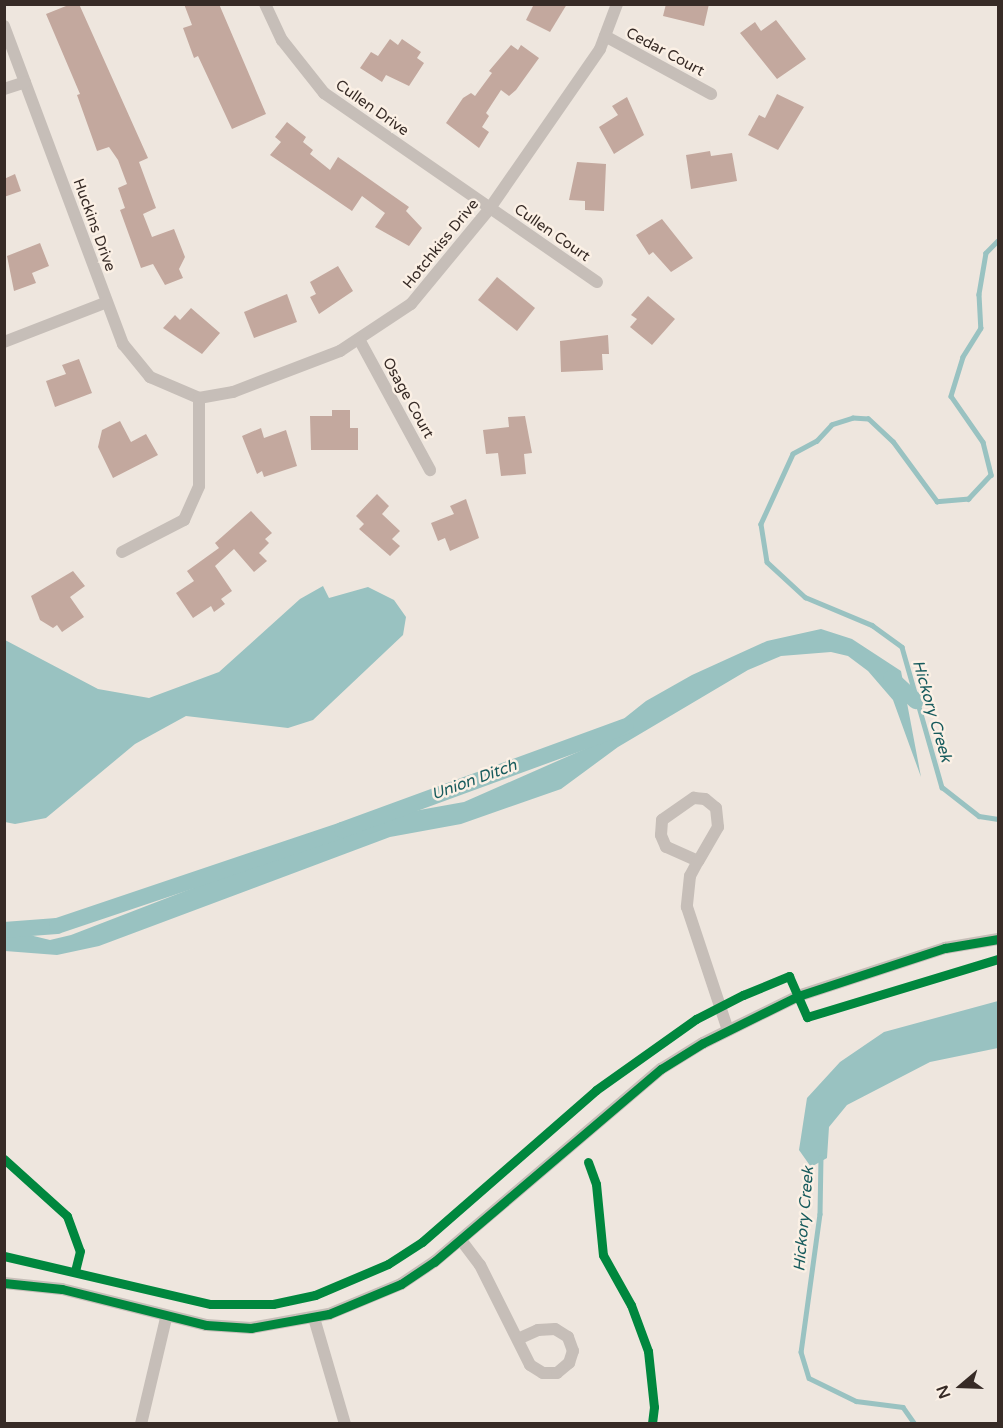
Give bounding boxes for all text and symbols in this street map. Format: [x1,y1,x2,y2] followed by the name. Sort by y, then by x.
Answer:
[623,24,707,80] street label: Cedar Court
[332,76,412,140] street label: Cullen Drive
[69,176,119,274] street label: Huckins Drive
[399,196,483,292] street label: Hotchkiss Drive
[511,200,593,266] street label: Cullen Court
[378,355,438,441] street label: Osage Court
[908,658,956,764] water label: Hickory Creek
[429,756,519,804] water label: Union Ditch
[790,1166,818,1272] water label: Hickory Creek
[931,1356,991,1416] north arrow
[932,1383,956,1401] text: N

